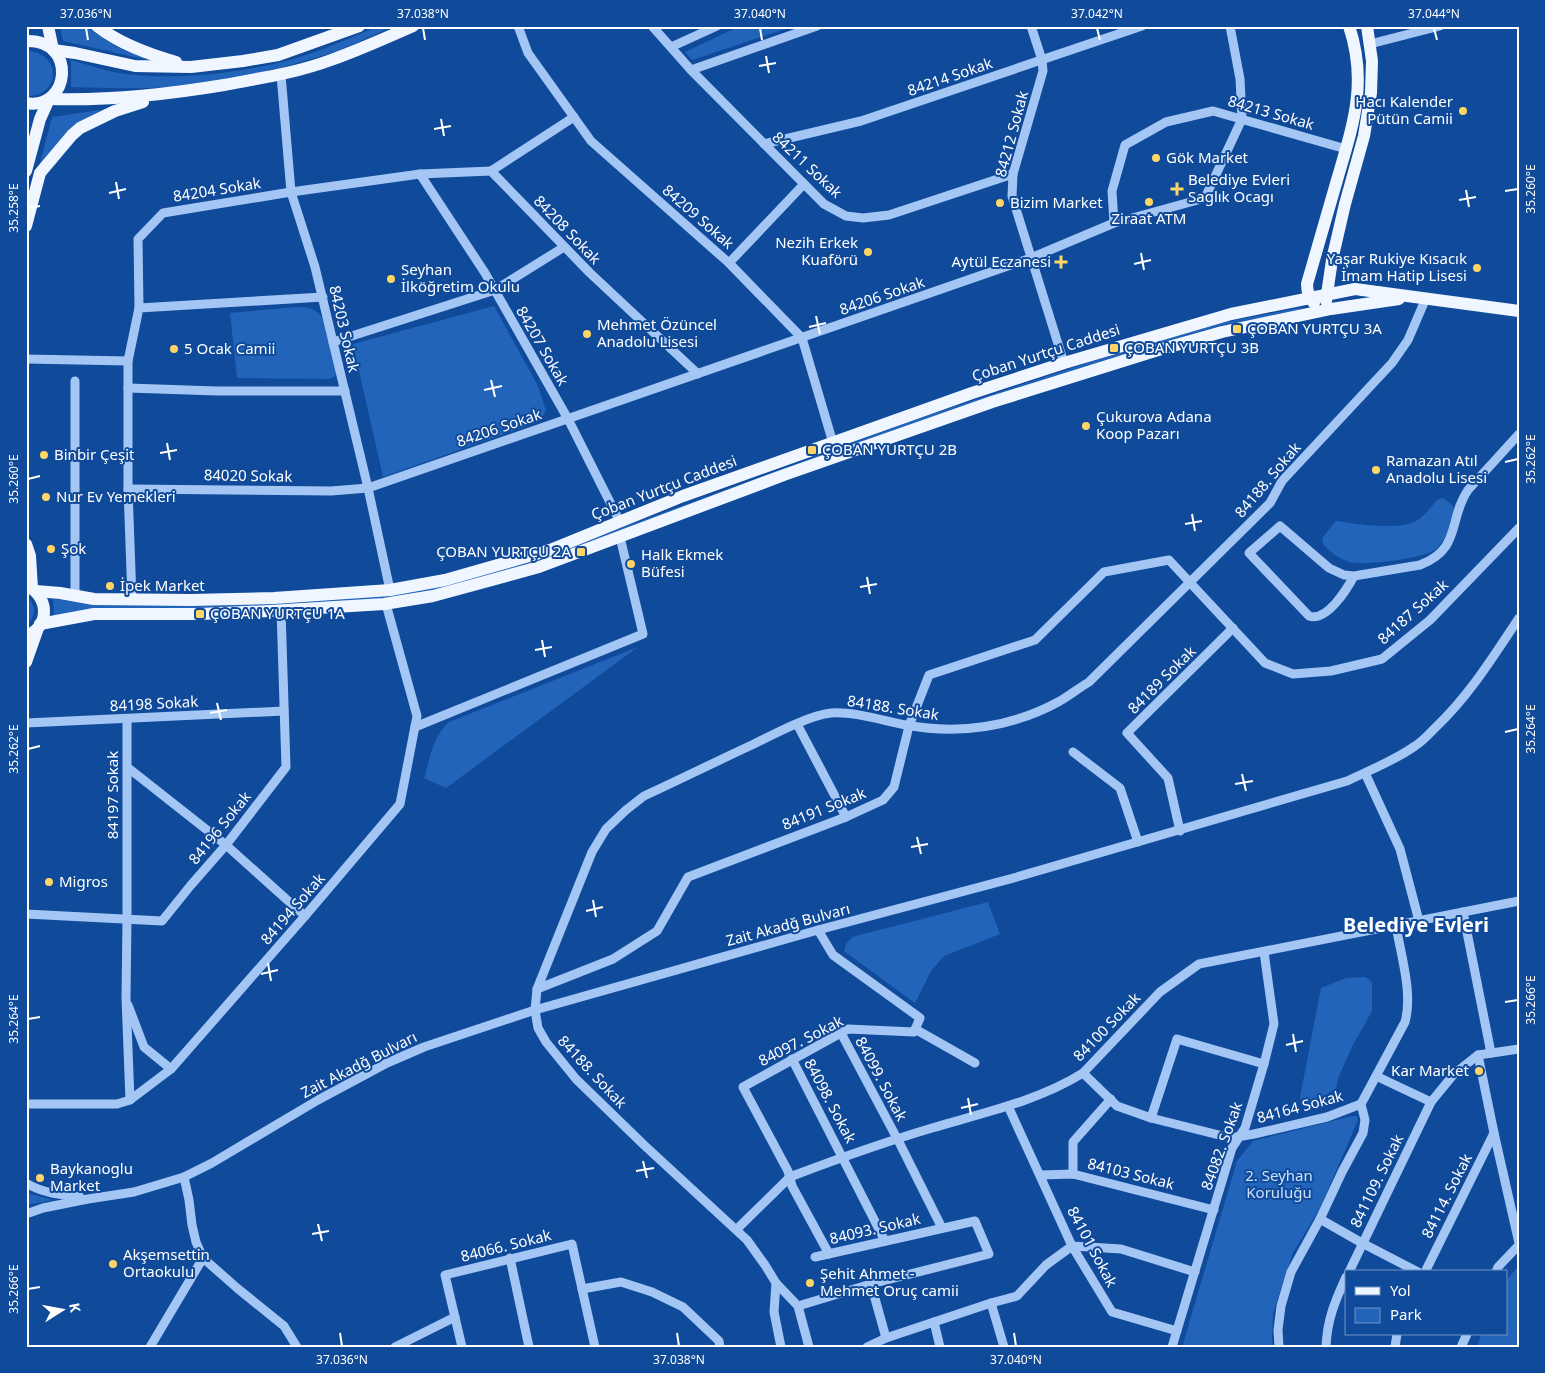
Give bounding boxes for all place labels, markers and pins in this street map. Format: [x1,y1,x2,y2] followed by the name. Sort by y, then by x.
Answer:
[1355,91,1453,128] place label: Hacı Kalender Pütün Camii
[1457,105,1469,117] marker: Hacı Kalender Pütün Camii
[1166,147,1249,167] place label: Gök Market
[1150,152,1162,164] marker: Gök Market
[1188,169,1290,206] place label: Belediye Evleri Saglık Ocagı
[1170,182,1184,196] marker: Belediye Evleri Saglık Ocagı
[1010,192,1103,212] place label: Bizim Market
[1143,196,1155,208] marker: Ziraat ATM
[994,197,1006,209] marker: Bizim Market
[1112,208,1186,228] place label: Ziraat ATM
[775,232,858,269] place label: Nezih Erkek Kuaförü
[862,246,874,258] marker: Nezih Erkek Kuaförü
[1327,248,1467,285] place label: Yaşar Rukiye Kısacık İmam Hatip Lisesi
[952,251,1051,271] place label: Aytül Eczanesi
[1055,256,1067,268] marker: Aytül Eczanesi
[401,259,520,296] place label: Seyhan İlköğretim Okulu
[1471,262,1483,274] marker: Yaşar Rukiye Kısacık İmam Hatip Lisesi
[385,273,397,285] marker: Seyhan İlköğretim Okulu
[597,314,717,351] place label: Mehmet Özüncel Anadolu Lisesi
[1247,318,1382,338] place label: ÇOBAN YURTÇU 3A
[1231,323,1243,335] marker: ÇOBAN YURTÇU 3A
[581,328,593,340] marker: Mehmet Özüncel Anadolu Lisesi
[1124,337,1259,357] place label: ÇOBAN YURTÇU 3B
[184,338,275,358] place label: 5 Ocak Camii
[1108,342,1120,354] marker: ÇOBAN YURTÇU 3B
[168,343,180,355] marker: 5 Ocak Camii
[1096,406,1212,443] place label: Çukurova Adana Koop Pazarı
[1080,420,1092,432] marker: Çukurova Adana Koop Pazarı
[822,439,957,459] place label: ÇOBAN YURTÇU 2B
[54,444,135,464] place label: Binbir Çeşit
[806,444,818,456] marker: ÇOBAN YURTÇU 2B
[38,449,50,461] marker: Binbir Çeşit
[1386,450,1487,487] place label: Ramazan Atıl Anadolu Lisesi
[1370,464,1382,476] marker: Ramazan Atıl Anadolu Lisesi
[56,486,176,506] place label: Nur Ev Yemekleri
[40,491,52,503] marker: Nur Ev Yemekleri
[61,538,86,558] place label: Şok
[436,541,571,561] place label: ÇOBAN YURTÇU 2A
[45,543,57,555] marker: Şok
[641,544,723,581] place label: Halk Ekmek Büfesi
[575,546,587,558] marker: ÇOBAN YURTÇU 2A
[625,558,637,570] marker: Halk Ekmek Büfesi
[120,575,205,595] place label: İpek Market
[104,580,116,592] marker: İpek Market
[210,603,345,623] place label: ÇOBAN YURTÇU 1A
[194,608,206,620] marker: ÇOBAN YURTÇU 1A
[59,871,108,891] place label: Migros
[43,876,55,888] marker: Migros
[1391,1060,1470,1080] place label: Kar Market
[1473,1065,1485,1077] marker: Kar Market
[50,1158,133,1195] place label: Baykanoglu Market
[34,1172,46,1184] marker: Baykanoglu Market
[123,1244,210,1281] place label: Akşemsettin Ortaokulu
[107,1258,119,1270] marker: Akşemsettin Ortaokulu
[820,1263,959,1300] place label: Şehit Ahmet - Mehmet Oruç camii
[804,1277,816,1289] marker: Şehit Ahmet - Mehmet Oruç camii

